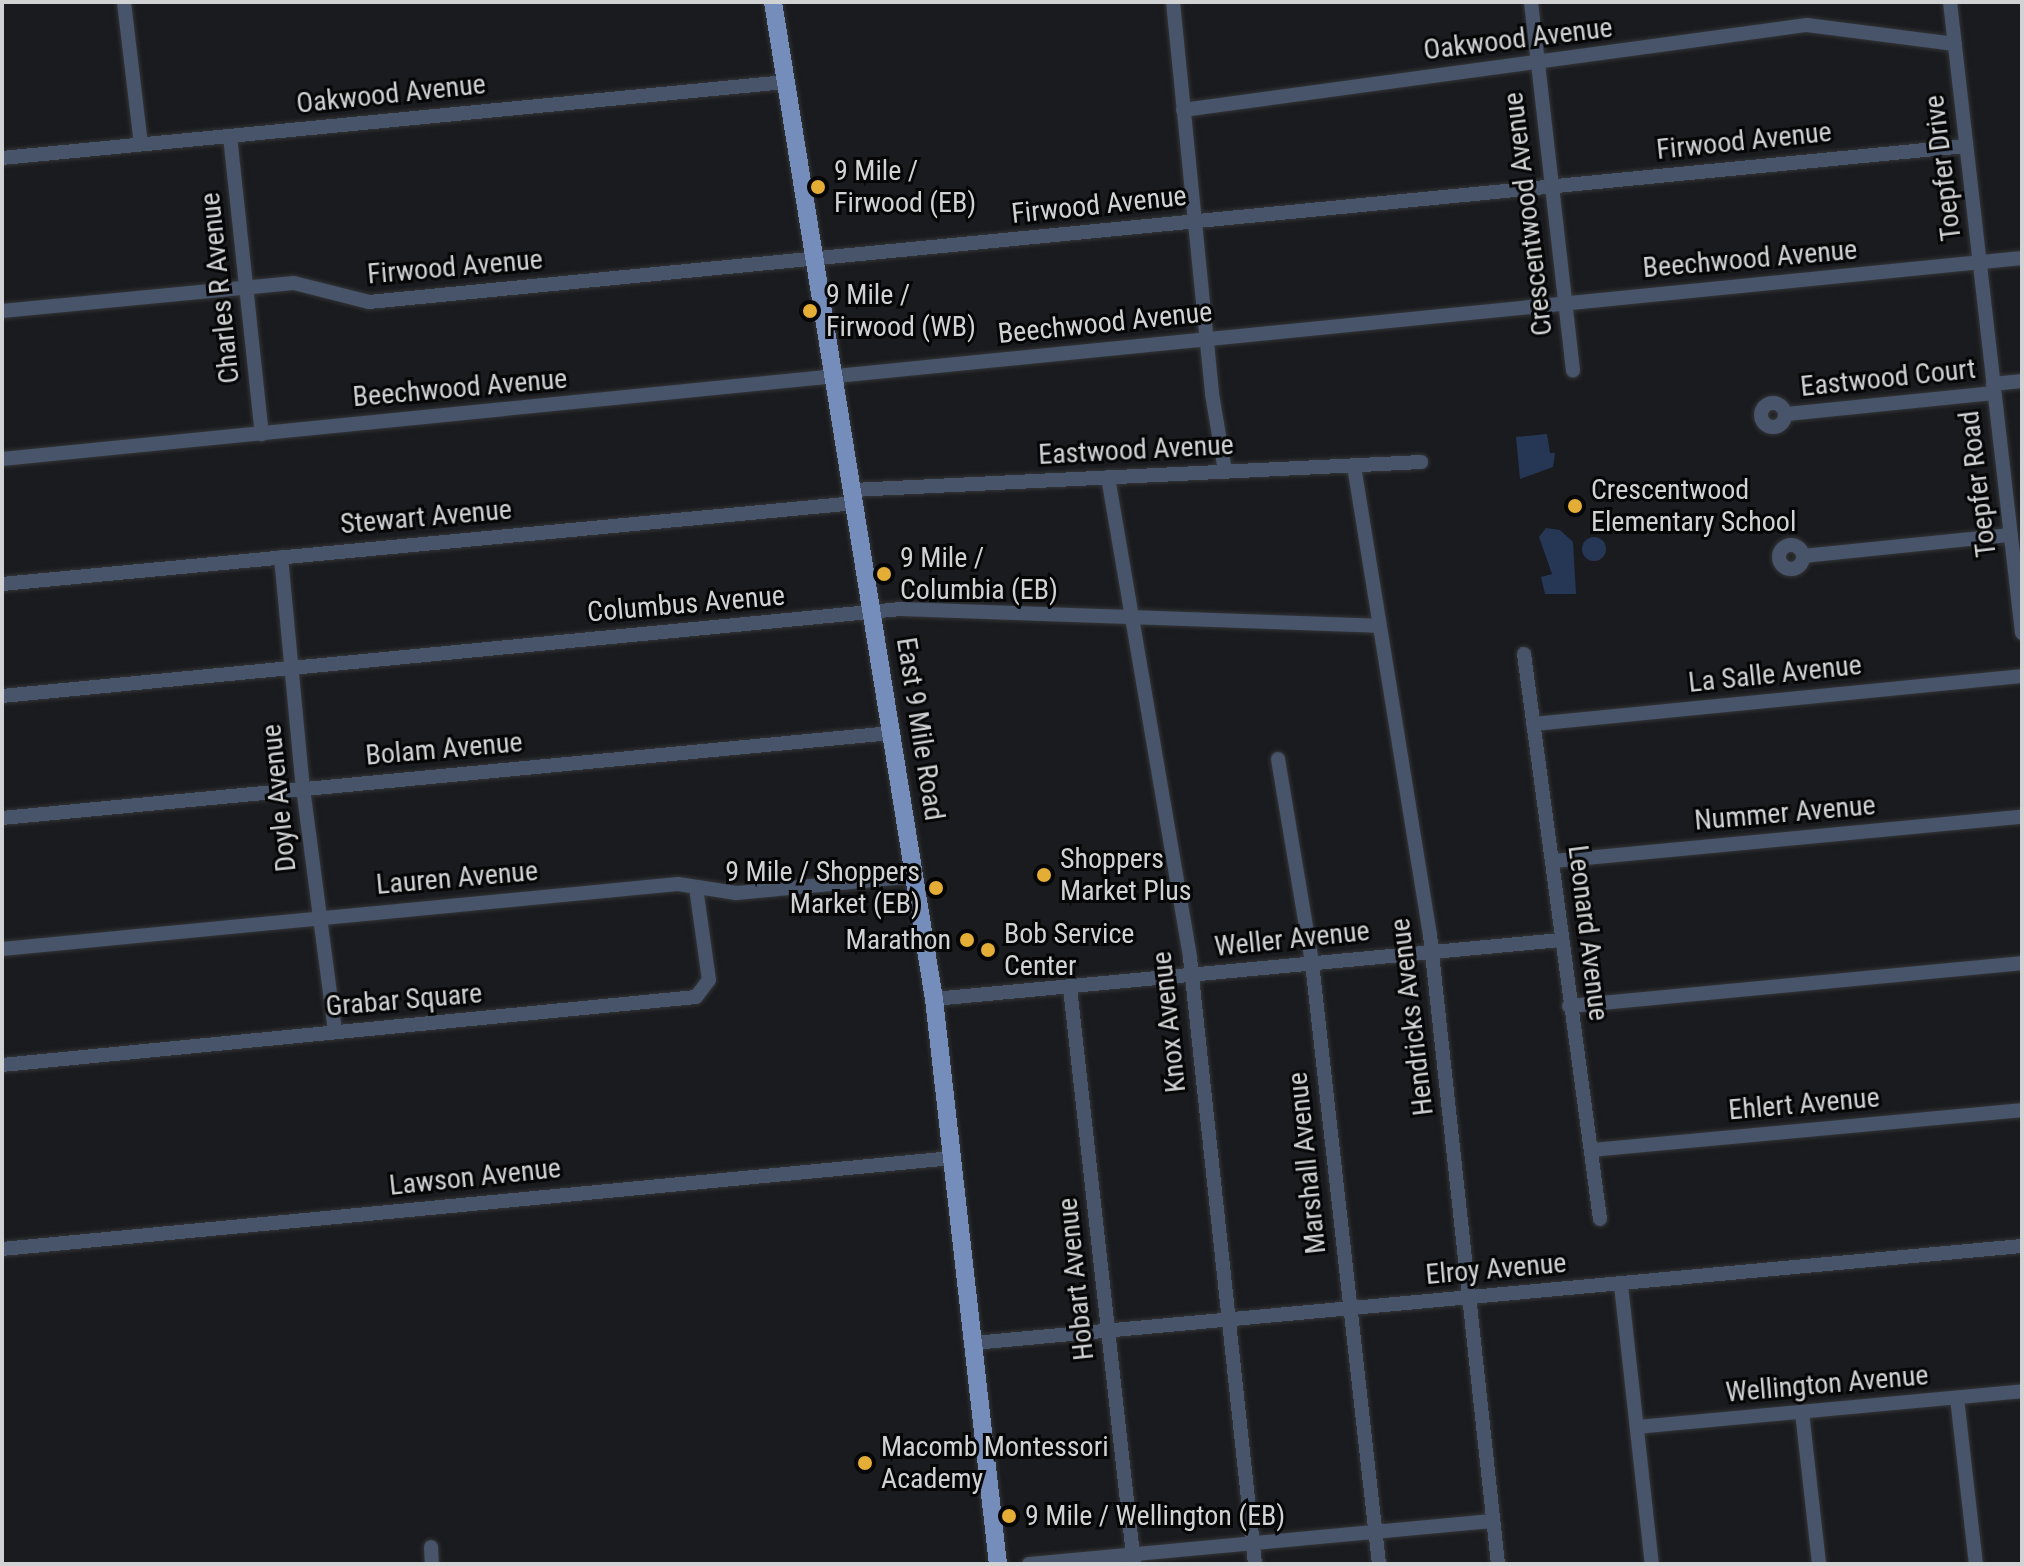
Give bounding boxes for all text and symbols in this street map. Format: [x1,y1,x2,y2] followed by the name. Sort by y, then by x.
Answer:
[1422,11,1614,67] street label: Oakwood Avenue
[295,67,487,121] street label: Oakwood Avenue
[1496,90,1560,338] street label: Crescentwood Avenue
[1917,93,1969,243] street label: Toepfer Drive
[1655,115,1833,167] street label: Firwood Avenue
[834,154,976,220] place label: 9 Mile / Firwood (EB)
[809,178,827,196] marker: 9 Mile / Firwood (EB)
[1010,179,1188,231] street label: Firwood Avenue
[193,191,247,385] street label: Charles R Avenue
[1641,233,1859,285] street label: Beechwood Avenue
[366,243,544,291] street label: Firwood Avenue
[826,278,976,344] place label: 9 Mile / Firwood (WB)
[996,295,1214,351] street label: Beechwood Avenue
[801,302,819,320] marker: 9 Mile / Firwood (WB)
[1799,352,1977,404] street label: Eastwood Court
[351,362,569,414] street label: Beechwood Avenue
[1952,409,2004,559] street label: Toepfer Road
[1037,428,1235,472] street label: Eastwood Avenue
[1591,473,1796,539] place label: Crescentwood Elementary School
[339,493,513,541] street label: Stewart Avenue
[1566,497,1584,515] marker: Crescentwood Elementary School
[900,541,1058,607] place label: 9 Mile / Columbia (EB)
[875,565,893,583] marker: 9 Mile / Columbia (EB)
[586,579,786,629] street label: Columbus Avenue
[889,635,951,823] street label: East 9 Mile Road
[1687,648,1863,700] street label: La Salle Avenue
[255,723,303,873] street label: Doyle Avenue
[364,725,524,773] street label: Bolam Avenue
[1693,788,1877,838] street label: Nummer Avenue
[1060,842,1192,908] place label: Shoppers Market Plus
[1561,843,1615,1023] street label: Leonard Avenue
[375,854,539,902] street label: Lauren Avenue
[725,855,920,921] place label: 9 Mile / Shoppers Market (EB)
[1035,866,1053,884] marker: Shoppers Market Plus
[927,879,945,897] marker: 9 Mile / Shoppers Market (EB)
[1213,914,1371,964] street label: Weller Avenue
[1004,917,1134,983] place label: Bob Service Center
[1383,917,1441,1117] street label: Hendricks Avenue
[846,923,951,957] place label: Marathon
[958,931,976,949] marker: Marathon
[979,941,997,959] marker: Bob Service Center
[1145,950,1193,1094] street label: Knox Avenue
[324,976,484,1024] street label: Grabar Square
[1281,1070,1333,1256] street label: Marshall Avenue
[1727,1081,1881,1127] street label: Ehlert Avenue
[388,1151,562,1203] street label: Lawson Avenue
[1051,1196,1101,1362] street label: Hobart Avenue
[1424,1246,1568,1292] street label: Elroy Avenue
[1724,1358,1930,1410] street label: Wellington Avenue
[881,1430,1109,1496] place label: Macomb Montessori Academy
[856,1454,874,1472] marker: Macomb Montessori Academy
[1025,1499,1285,1533] place label: 9 Mile / Wellington (EB)
[1000,1507,1018,1525] marker: 9 Mile / Wellington (EB)

